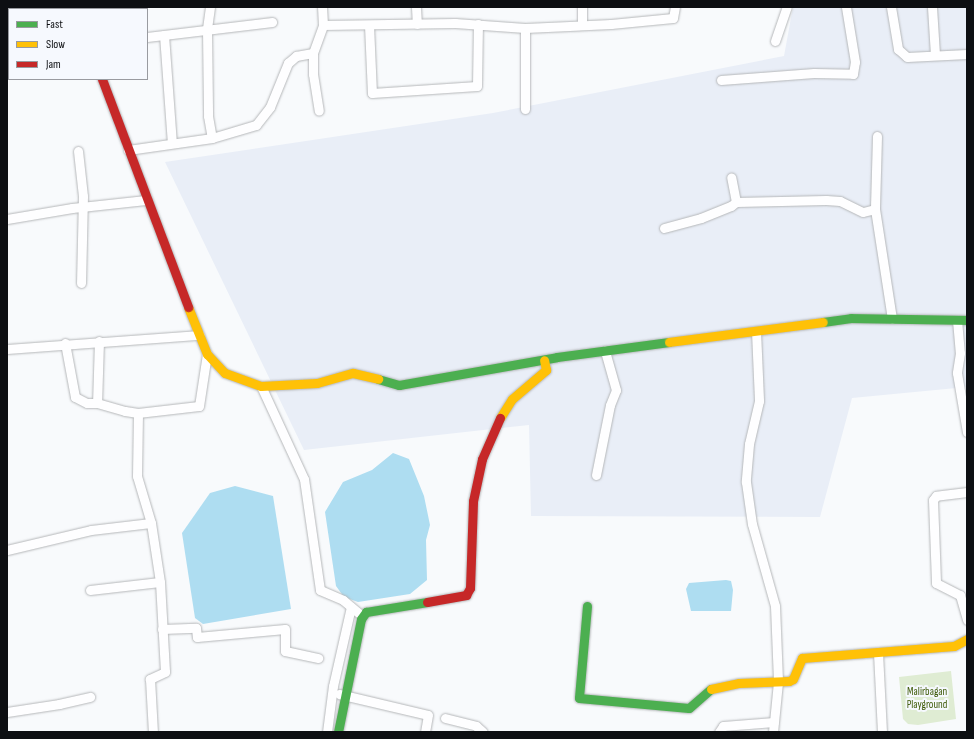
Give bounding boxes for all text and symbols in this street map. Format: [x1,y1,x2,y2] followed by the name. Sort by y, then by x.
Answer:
[8,8,148,80] legend
[46,17,63,32] text: Fast
[46,37,65,52] text: Slow
[46,57,61,72] text: Jam
[907,686,947,712] park label: Malirbagan Playground

